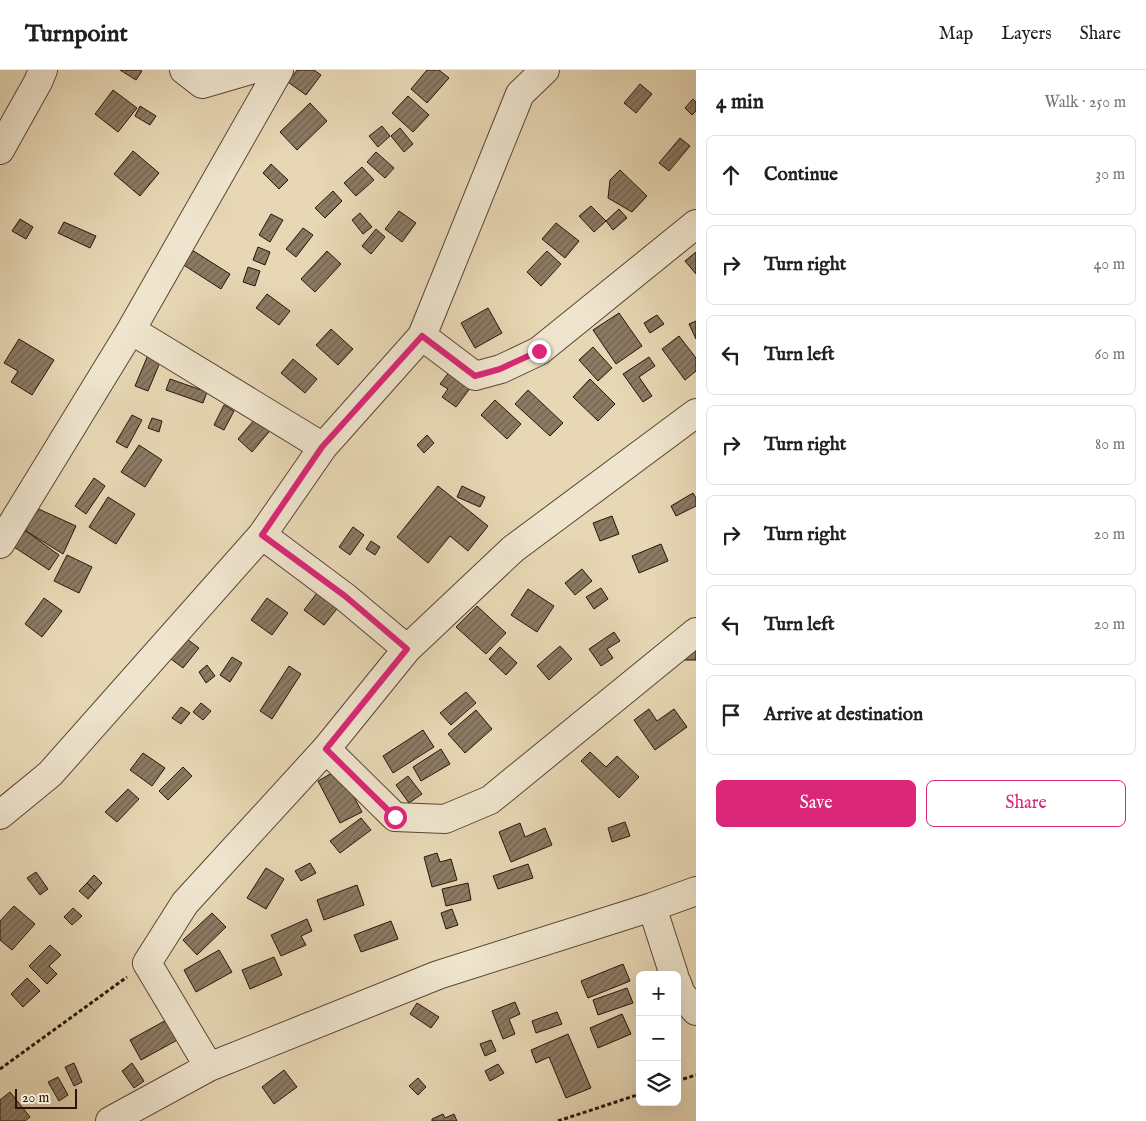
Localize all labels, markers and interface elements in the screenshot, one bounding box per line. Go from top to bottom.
text: Turnpoint [25,19,128,50]
text: Map [939,23,973,46]
text: Layers [1001,23,1052,46]
text: Share [1080,23,1121,46]
text: 4 min [716,89,764,116]
text: Walk · 250 m [1044,93,1126,113]
icon: ahead [717,161,745,189]
text: Continue [764,163,838,187]
text: 30 m [1095,165,1125,185]
icon: right [717,251,745,279]
text: Turn right [764,253,846,277]
text: 40 m [1093,255,1125,275]
route end [528,340,551,363]
icon: left [717,341,745,369]
text: Turn left [764,343,835,367]
text: 60 m [1095,345,1125,365]
icon: right [717,431,745,459]
text: Turn right [764,433,846,457]
text: 80 m [1095,435,1125,455]
icon: right [717,521,745,549]
text: Turn right [764,523,846,547]
text: 20 m [1094,525,1125,545]
icon: left [717,611,745,639]
text: Turn left [764,613,835,637]
text: 20 m [1094,615,1125,635]
icon: arrive [717,701,745,729]
text: Arrive at destination [764,703,923,727]
button: Save [716,780,916,827]
button: Share [926,780,1126,827]
route start [384,806,407,829]
map controls [636,971,681,1106]
button: + [636,971,681,1016]
button: − [636,1016,681,1061]
button: layers [636,1061,681,1106]
scale bar [15,1086,78,1109]
text: 20 m [22,1089,49,1107]

